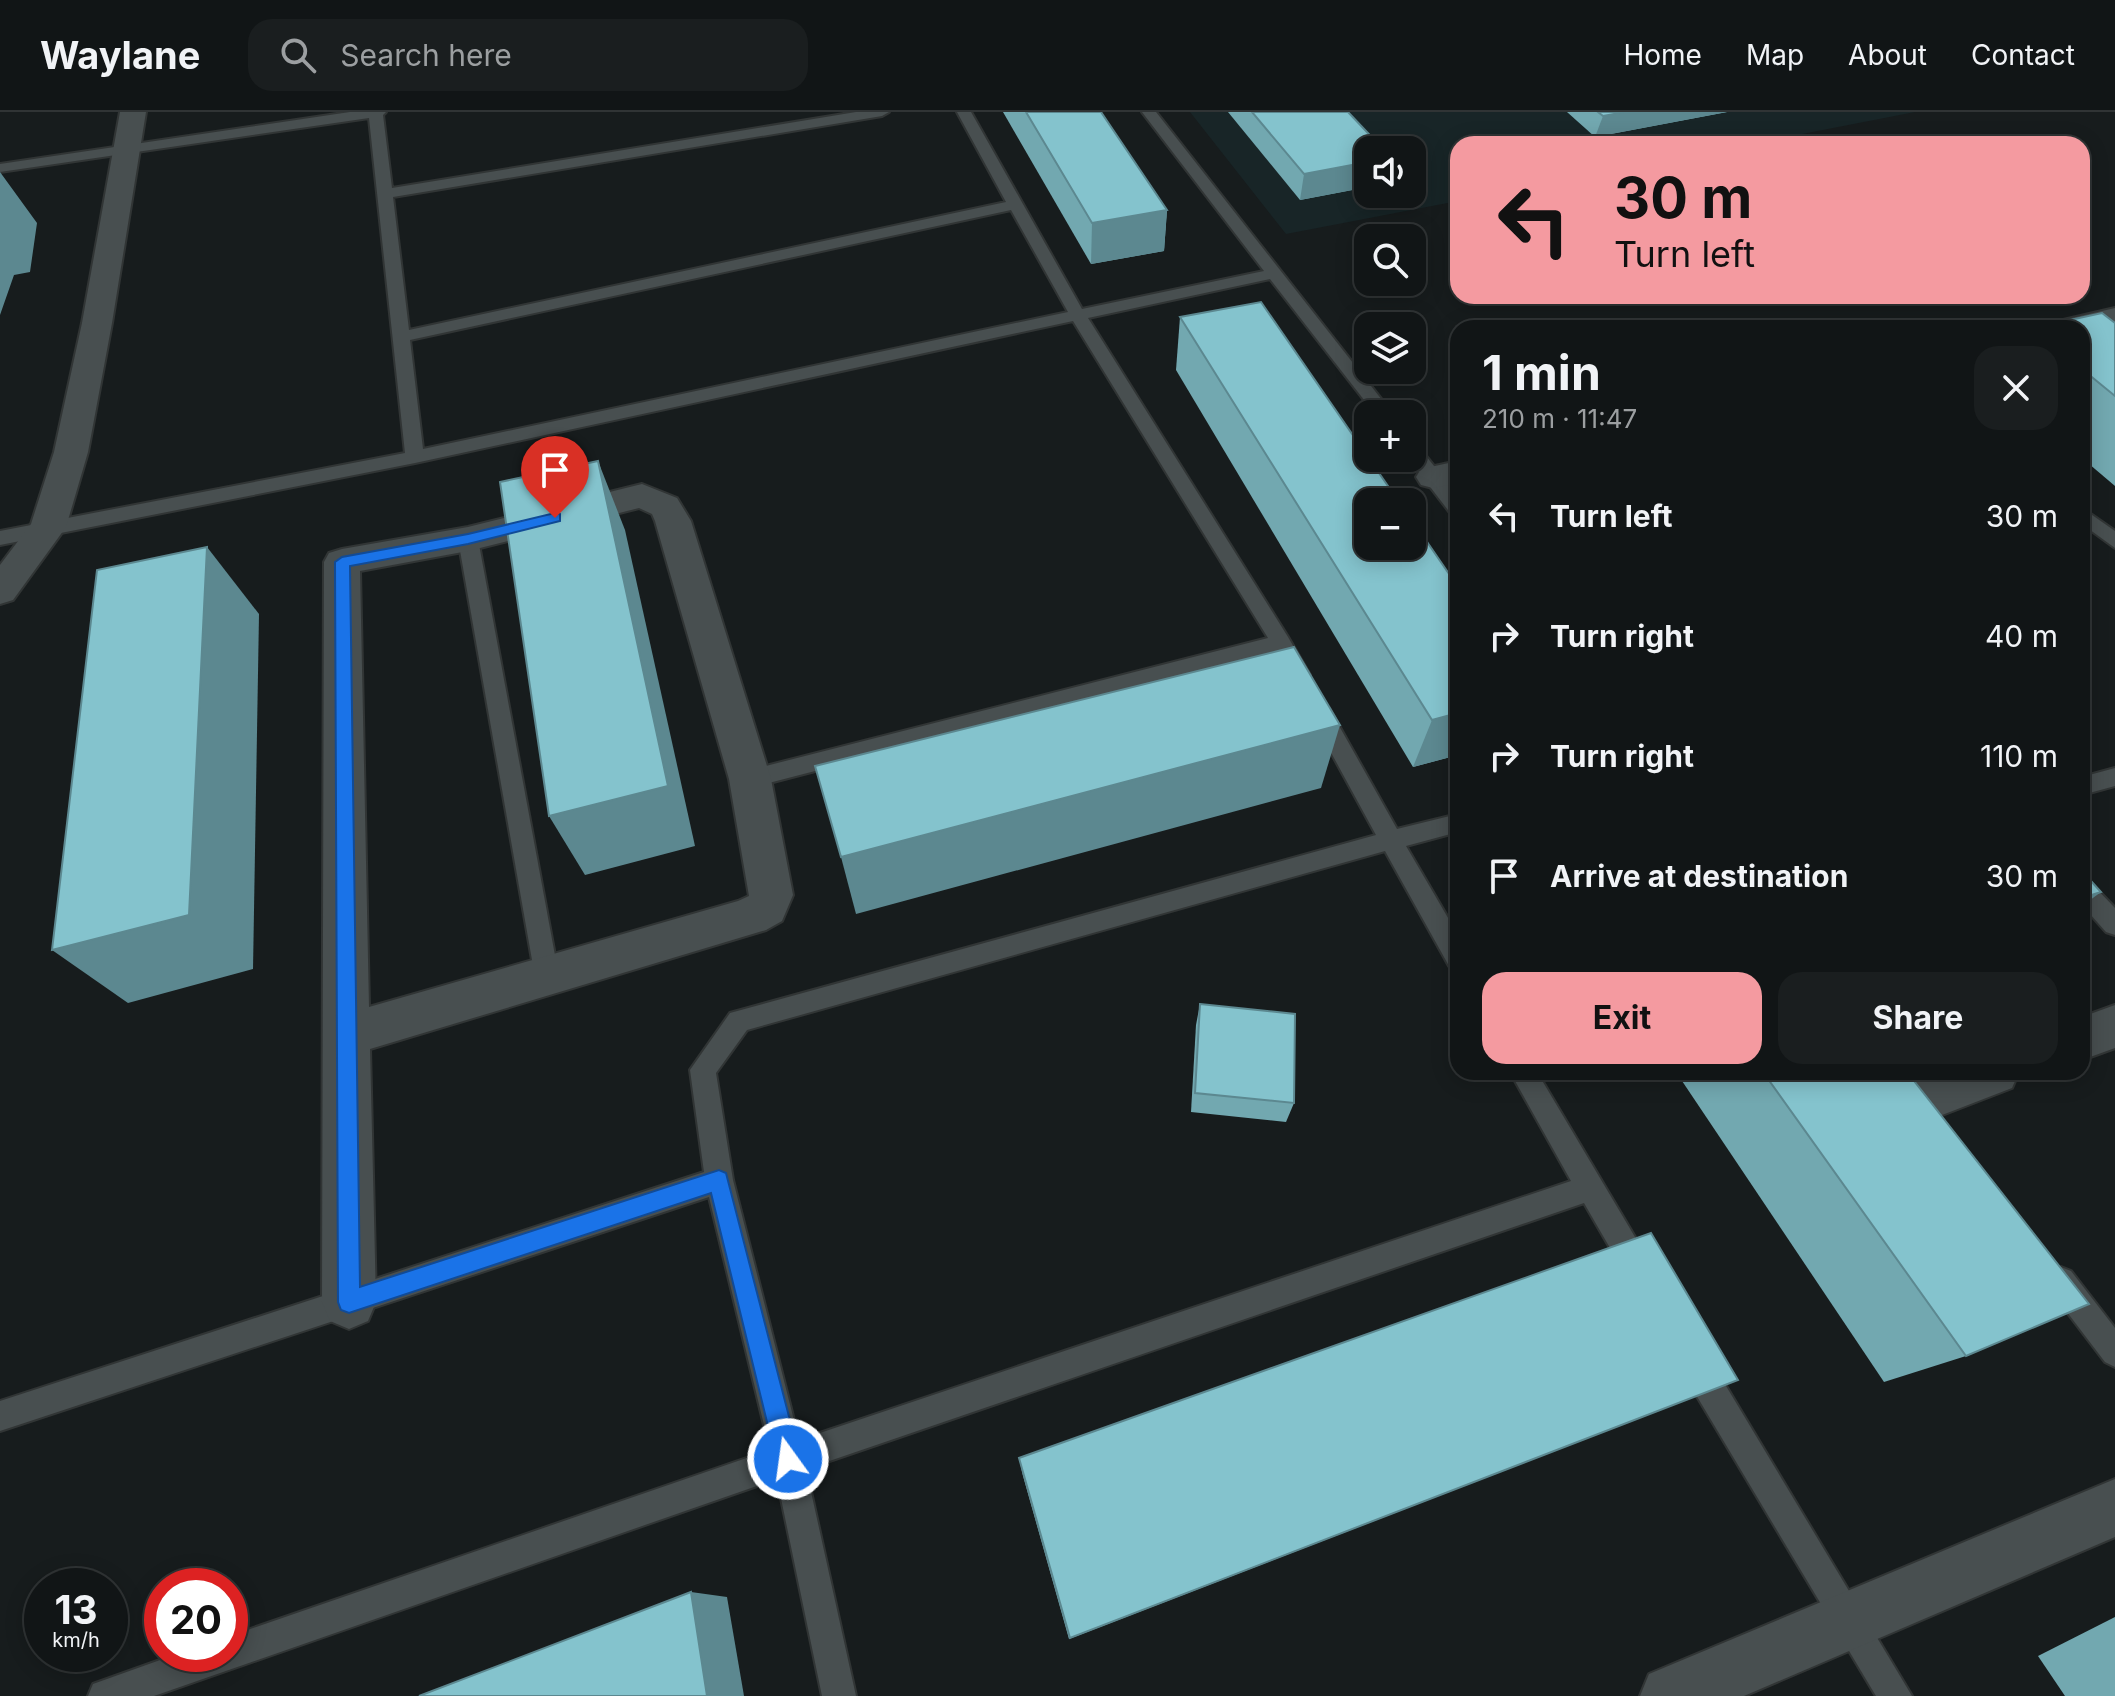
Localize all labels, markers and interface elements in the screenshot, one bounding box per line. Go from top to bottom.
search box [248,19,808,91]
text: Waylane [40,32,200,78]
icon: search [276,33,320,77]
text: Search here [340,37,512,73]
text: Home [1623,38,1702,72]
text: Map [1746,38,1804,72]
text: About [1848,38,1927,72]
text: Contact [1971,38,2075,72]
map controls [1354,136,1426,560]
button: sound [1354,136,1426,208]
text: 30 m [1614,164,1752,232]
icon: left [1482,168,1586,272]
button: search [1354,224,1426,296]
text: Turn left [1614,232,1755,276]
button: layers [1354,312,1426,384]
text: 1 min [1482,343,1601,402]
button: close [1974,346,2058,430]
button: + [1354,400,1426,472]
text: 210 m · 11:47 [1482,403,1637,434]
pin [521,436,589,518]
icon: arrive [533,448,577,492]
button: − [1354,488,1426,560]
icon: left [1482,494,1526,538]
text: Turn left [1550,498,1672,534]
text: 30 m [1986,498,2058,534]
icon: right [1482,614,1526,658]
text: Turn right [1550,618,1694,654]
text: 40 m [1985,618,2058,654]
icon: right [1482,734,1526,778]
text: Turn right [1550,738,1694,774]
text: 110 m [1980,738,2058,774]
icon: arrive [1482,854,1526,898]
text: Arrive at destination [1550,858,1848,894]
text: 30 m [1986,858,2058,894]
button: Exit [1482,972,1762,1064]
button: Share [1778,972,2058,1064]
position arrow [746,1417,830,1501]
speed limit sign: 20 [144,1568,248,1672]
text: 13 [54,1585,98,1634]
text: km/h [52,1628,100,1652]

